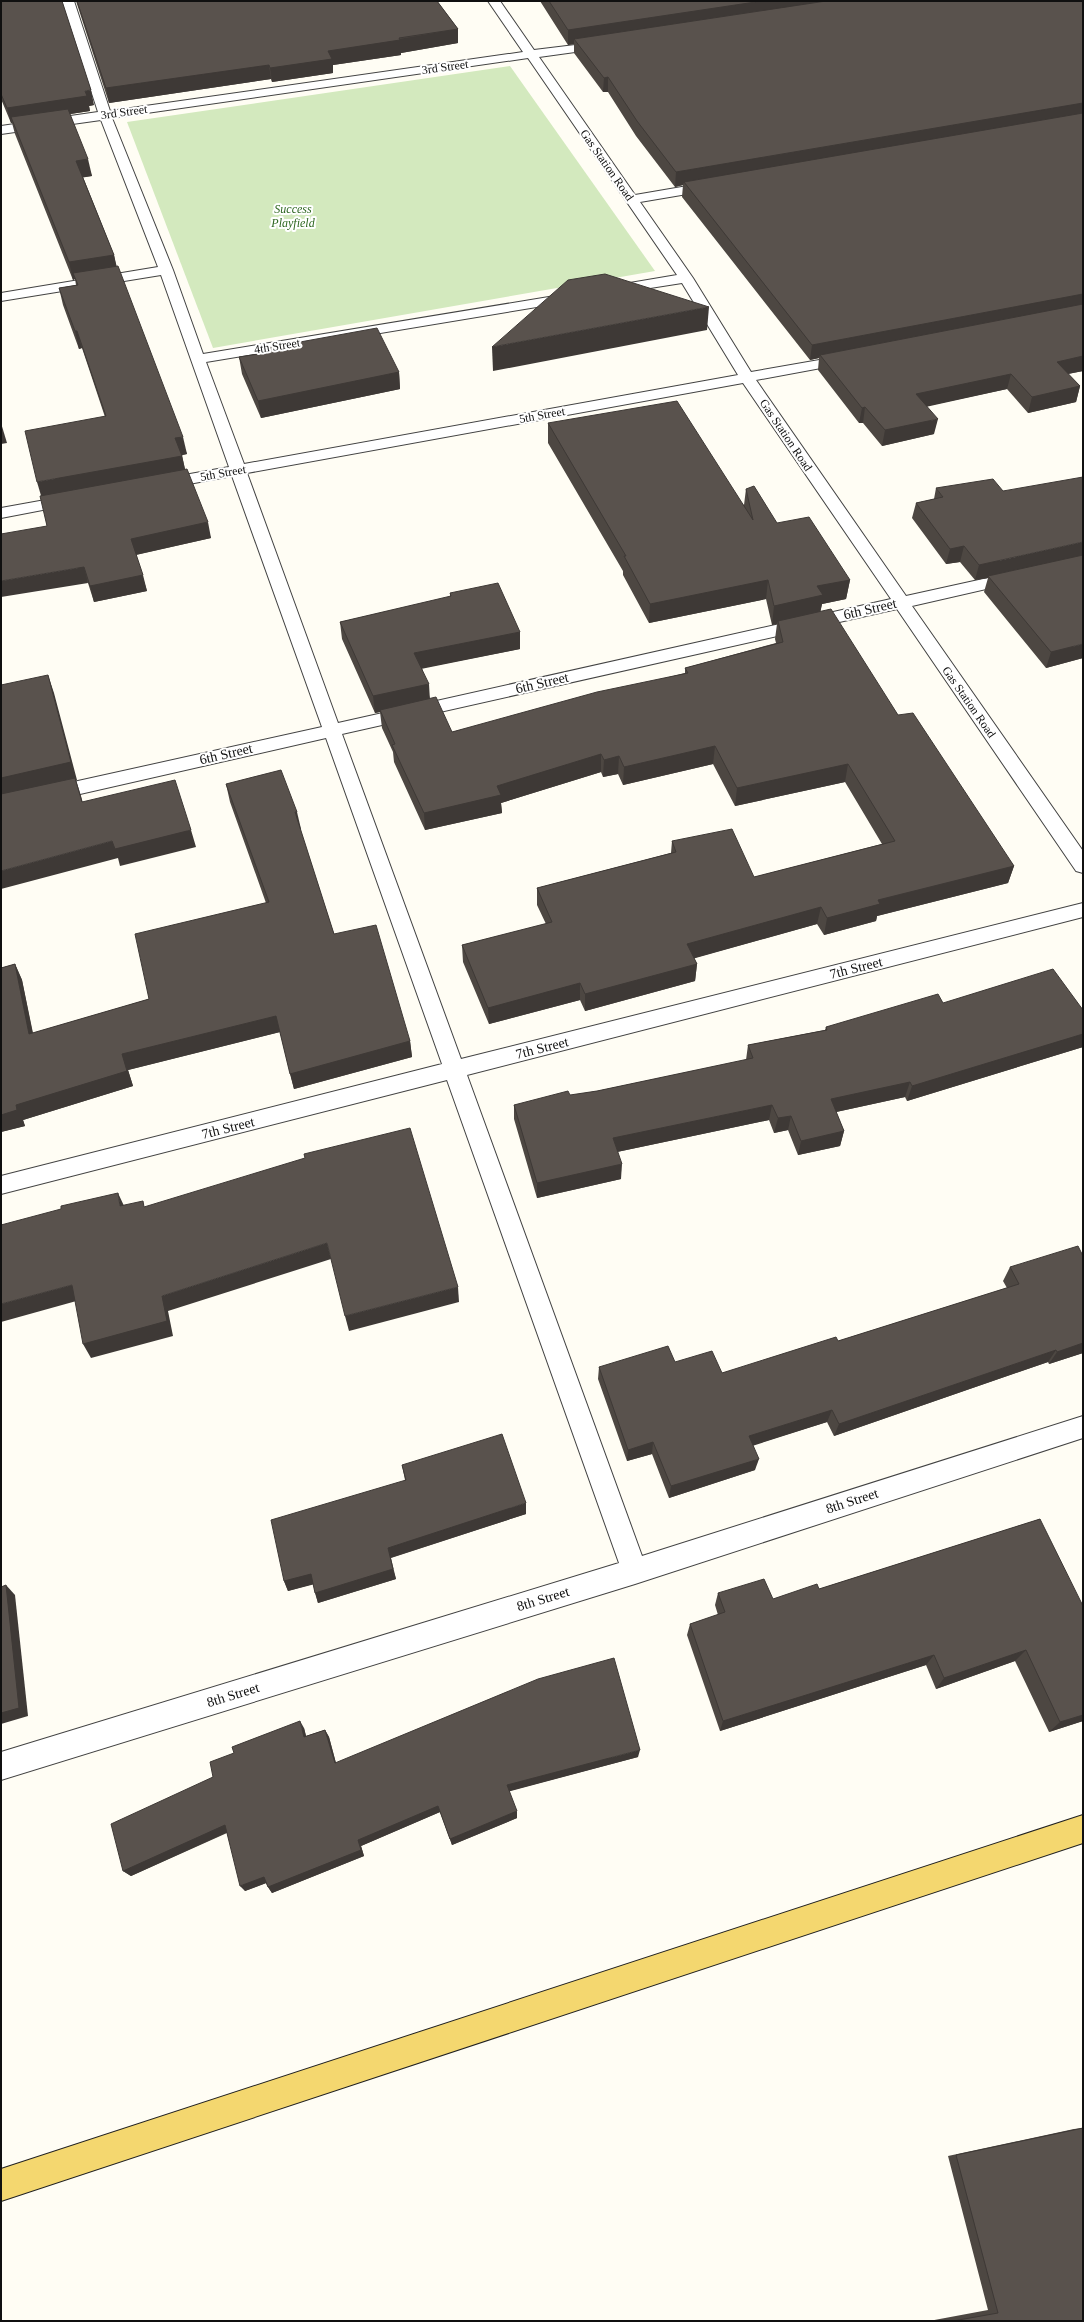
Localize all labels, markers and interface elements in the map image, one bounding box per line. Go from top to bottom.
street label: 3rd Street [421,57,470,77]
street label: 3rd Street [100,102,149,122]
street label: Gas Station Road [577,127,637,203]
park label: Success Playfield [270,202,316,230]
street label: 4th Street [253,335,302,357]
street label: Gas Station Road [757,396,815,474]
street label: 5th Street [518,404,567,426]
street label: 5th Street [199,462,248,484]
street label: 6th Street [842,596,898,622]
street label: Gas Station Road [939,664,999,740]
street label: 6th Street [514,670,570,696]
street label: 6th Street [198,741,254,767]
street label: 7th Street [828,954,884,982]
street label: 7th Street [514,1034,570,1062]
street label: 7th Street [200,1114,256,1142]
street label: 8th Street [824,1485,880,1516]
street label: 8th Street [515,1584,571,1614]
street label: 8th Street [205,1680,261,1710]

